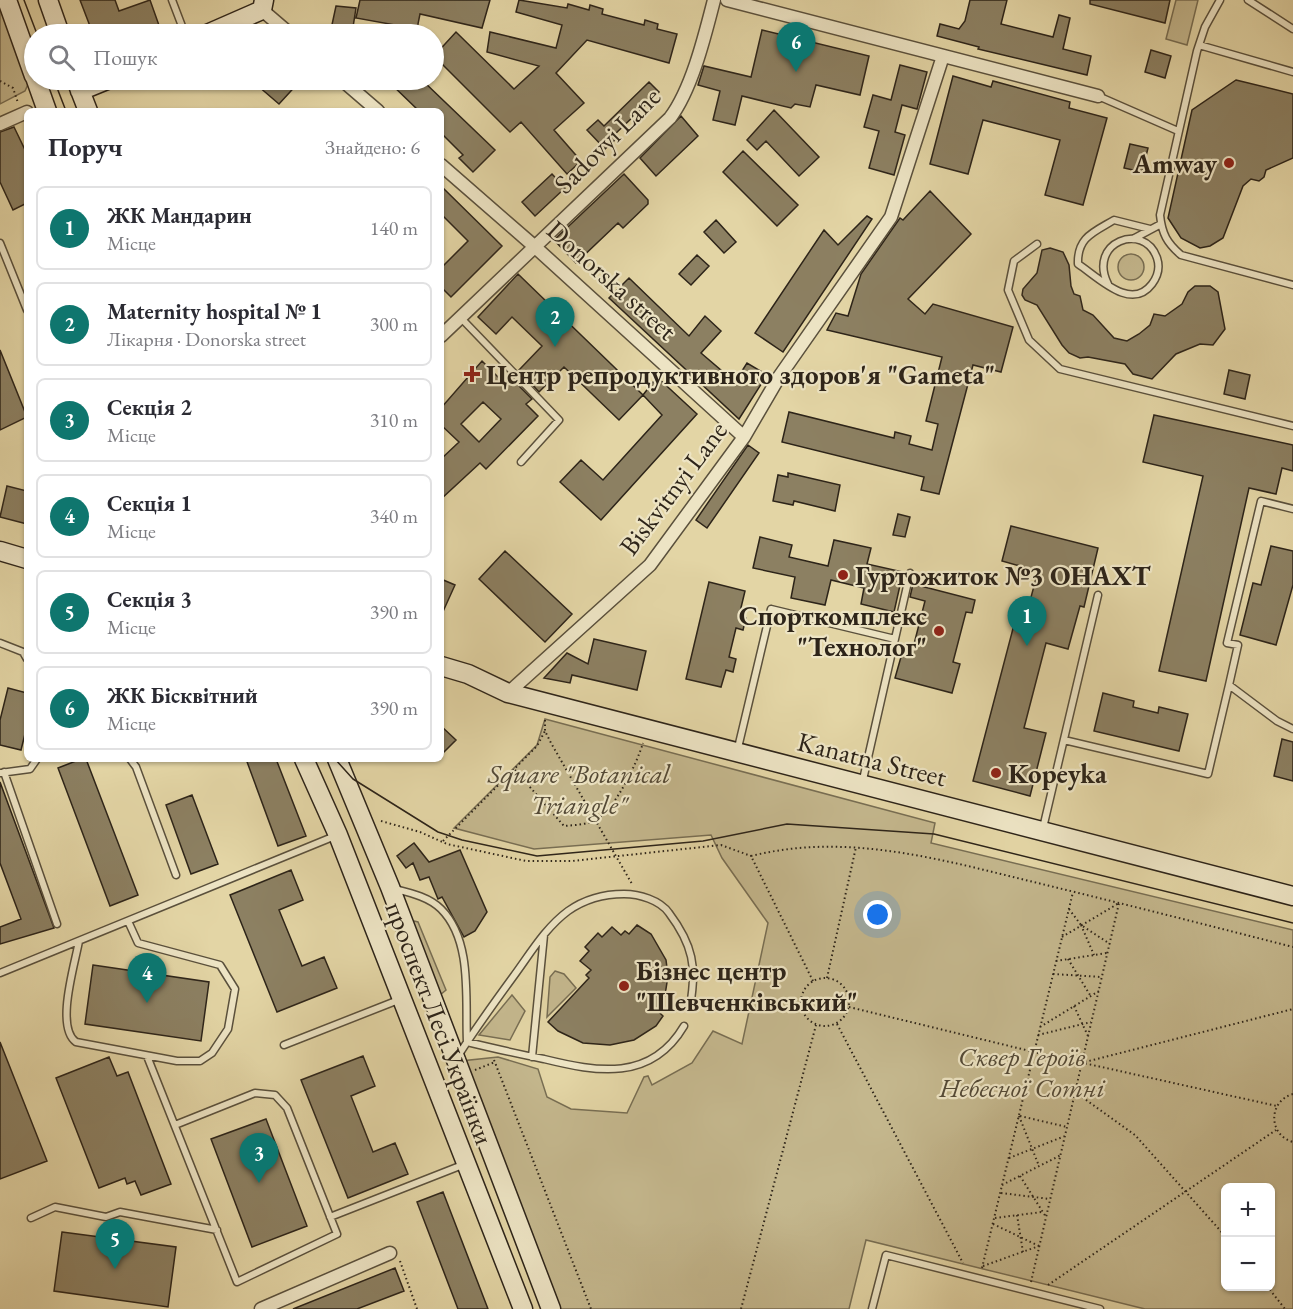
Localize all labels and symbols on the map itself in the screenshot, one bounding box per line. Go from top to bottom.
pin: 6 [776,22,816,72]
street label: Sadovyi Lane [546,79,668,201]
place label: Amway [1132,146,1218,181]
marker: Amway [1222,156,1236,170]
street label: Donorska street [540,212,685,348]
pin: 2 [536,298,574,347]
place label: Центр репродуктивного здоров'я "Gameta" [486,357,995,392]
marker: Центр репродуктивного здоров'я "Gameta" [463,365,481,383]
street label: Biskvitnyi Lane [611,414,735,562]
place label: Гуртожиток №3 ОНАХТ [855,558,1151,593]
marker: Гуртожиток №3 ОНАХТ [836,568,850,582]
pin: 1 [1008,596,1046,646]
place label: Спорткомплекс "Технолог" [739,598,927,664]
marker: Спорткомплекс "Технолог" [932,624,946,638]
street label: Kanatna Street [794,724,951,795]
park label: Square "Botanical Triangle" [487,756,671,822]
place label: Kopeyka [1008,756,1107,791]
marker: Kopeyka [989,766,1003,780]
street label: проспект Лесі Українки [378,897,502,1149]
your location [863,900,892,929]
place label: Бізнес центр "Шевченківський" [636,953,858,1019]
pin: 4 [128,954,166,1003]
marker: Бізнес центр "Шевченківський" [617,979,631,993]
park label: Сквер Героїв Небесної Сотні [938,1039,1106,1105]
pin: 3 [240,1134,278,1183]
pin: 5 [96,1220,134,1269]

